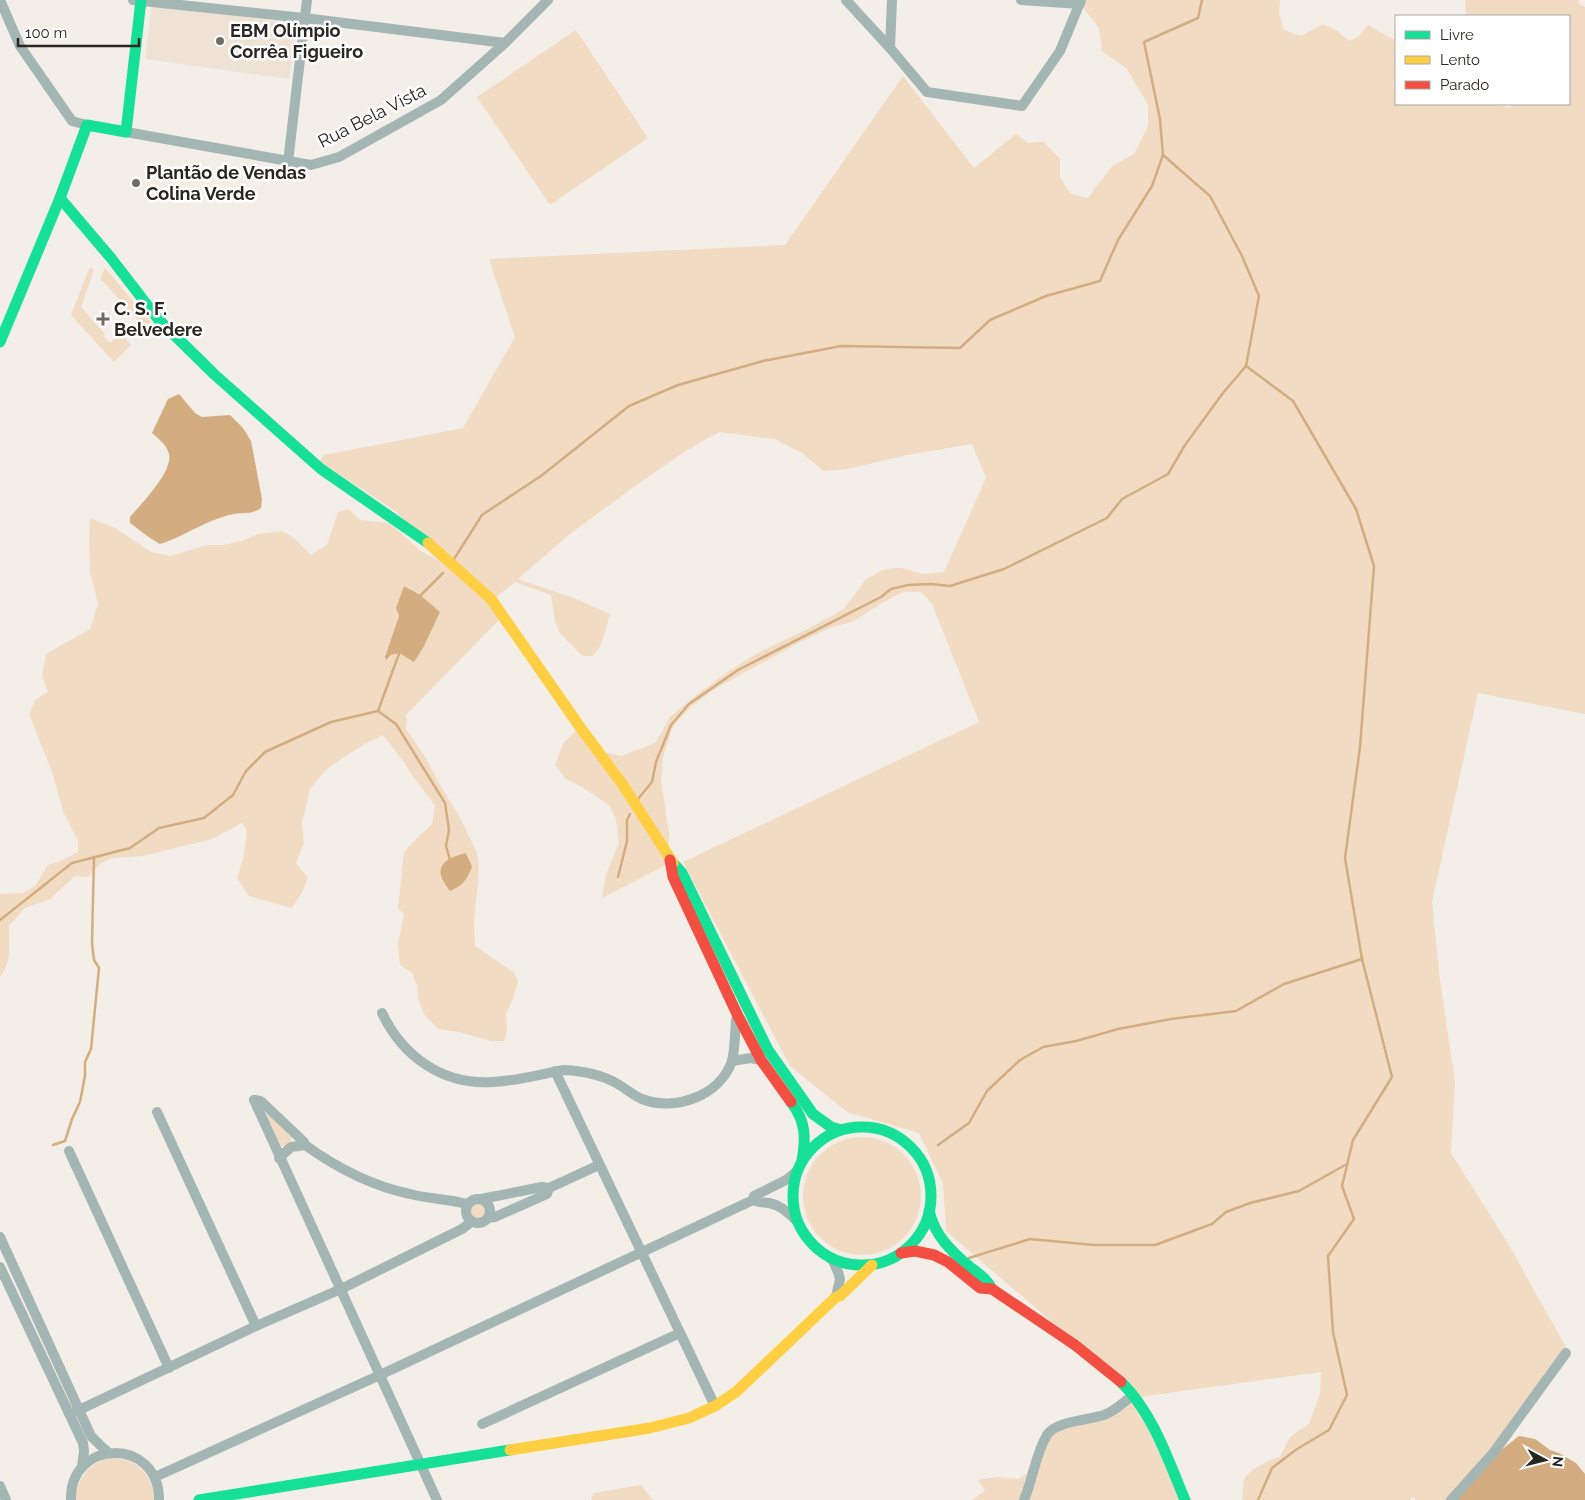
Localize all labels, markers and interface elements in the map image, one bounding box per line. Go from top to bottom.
scale bar [18,15,139,47]
legend [1395,15,1570,105]
place label: EBM Olímpio Corrêa Figueiro [230,20,363,62]
text: 100 m [25,24,67,42]
text: Livre [1440,26,1474,44]
marker: EBM Olímpio Corrêa Figueiro [214,35,226,47]
text: Lento [1440,51,1480,69]
text: Parado [1440,76,1489,94]
street label: Rua Bela Vista [314,79,429,152]
place label: Plantão de Vendas Colina Verde [146,162,306,204]
marker: Plantão de Vendas Colina Verde [130,177,142,189]
place label: C. S. F. Belvedere [114,298,203,340]
marker: C. S. F. Belvedere [96,312,110,326]
north arrow [1520,1435,1570,1485]
text: N [1549,1455,1566,1468]

